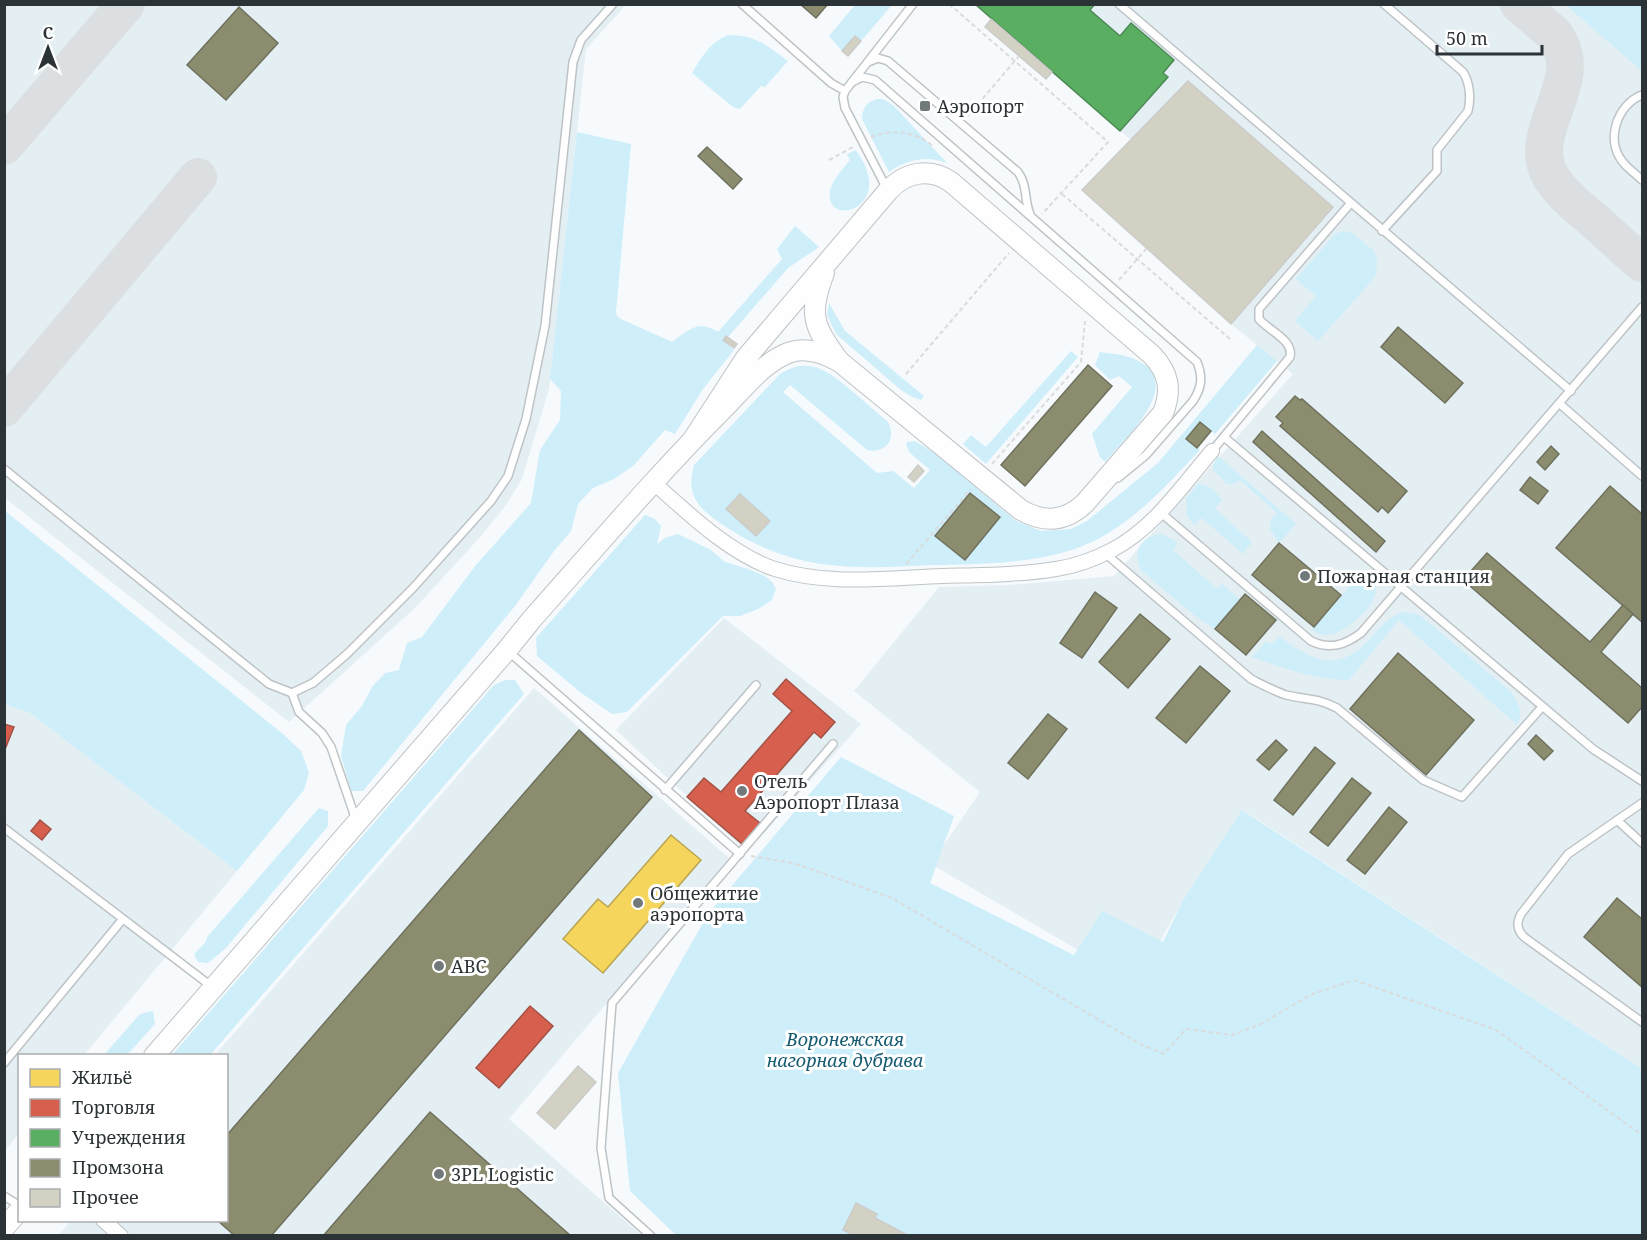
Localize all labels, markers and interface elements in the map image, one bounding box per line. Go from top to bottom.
north arrow [18,18,78,78]
scale bar [1437,18,1542,56]
text: С [43,22,53,44]
text: 50 m [1446,26,1488,50]
place label: Аэропорт [937,94,1024,118]
marker: Аэропорт [918,99,932,113]
place label: Пожарная станция [1317,564,1490,588]
marker: Пожарная станция [1298,569,1312,583]
place label: Отель Аэропорт Плаза [754,769,900,814]
marker: Отель Аэропорт Плаза [735,784,749,798]
place label: Общежитие аэропорта [650,881,758,926]
marker: Общежитие аэропорта [631,896,645,910]
place label: ABC [451,954,487,978]
marker: ABC [432,959,446,973]
park label: Воронежская нагорная дубрава [767,1027,923,1072]
legend [18,1054,228,1222]
text: Жильё [71,1065,132,1089]
text: Торговля [72,1095,155,1119]
text: Учреждения [72,1125,186,1149]
text: Промзона [72,1155,164,1179]
place label: 3PL Logistic [451,1162,554,1186]
marker: 3PL Logistic [432,1167,446,1181]
text: Прочее [72,1185,139,1209]

